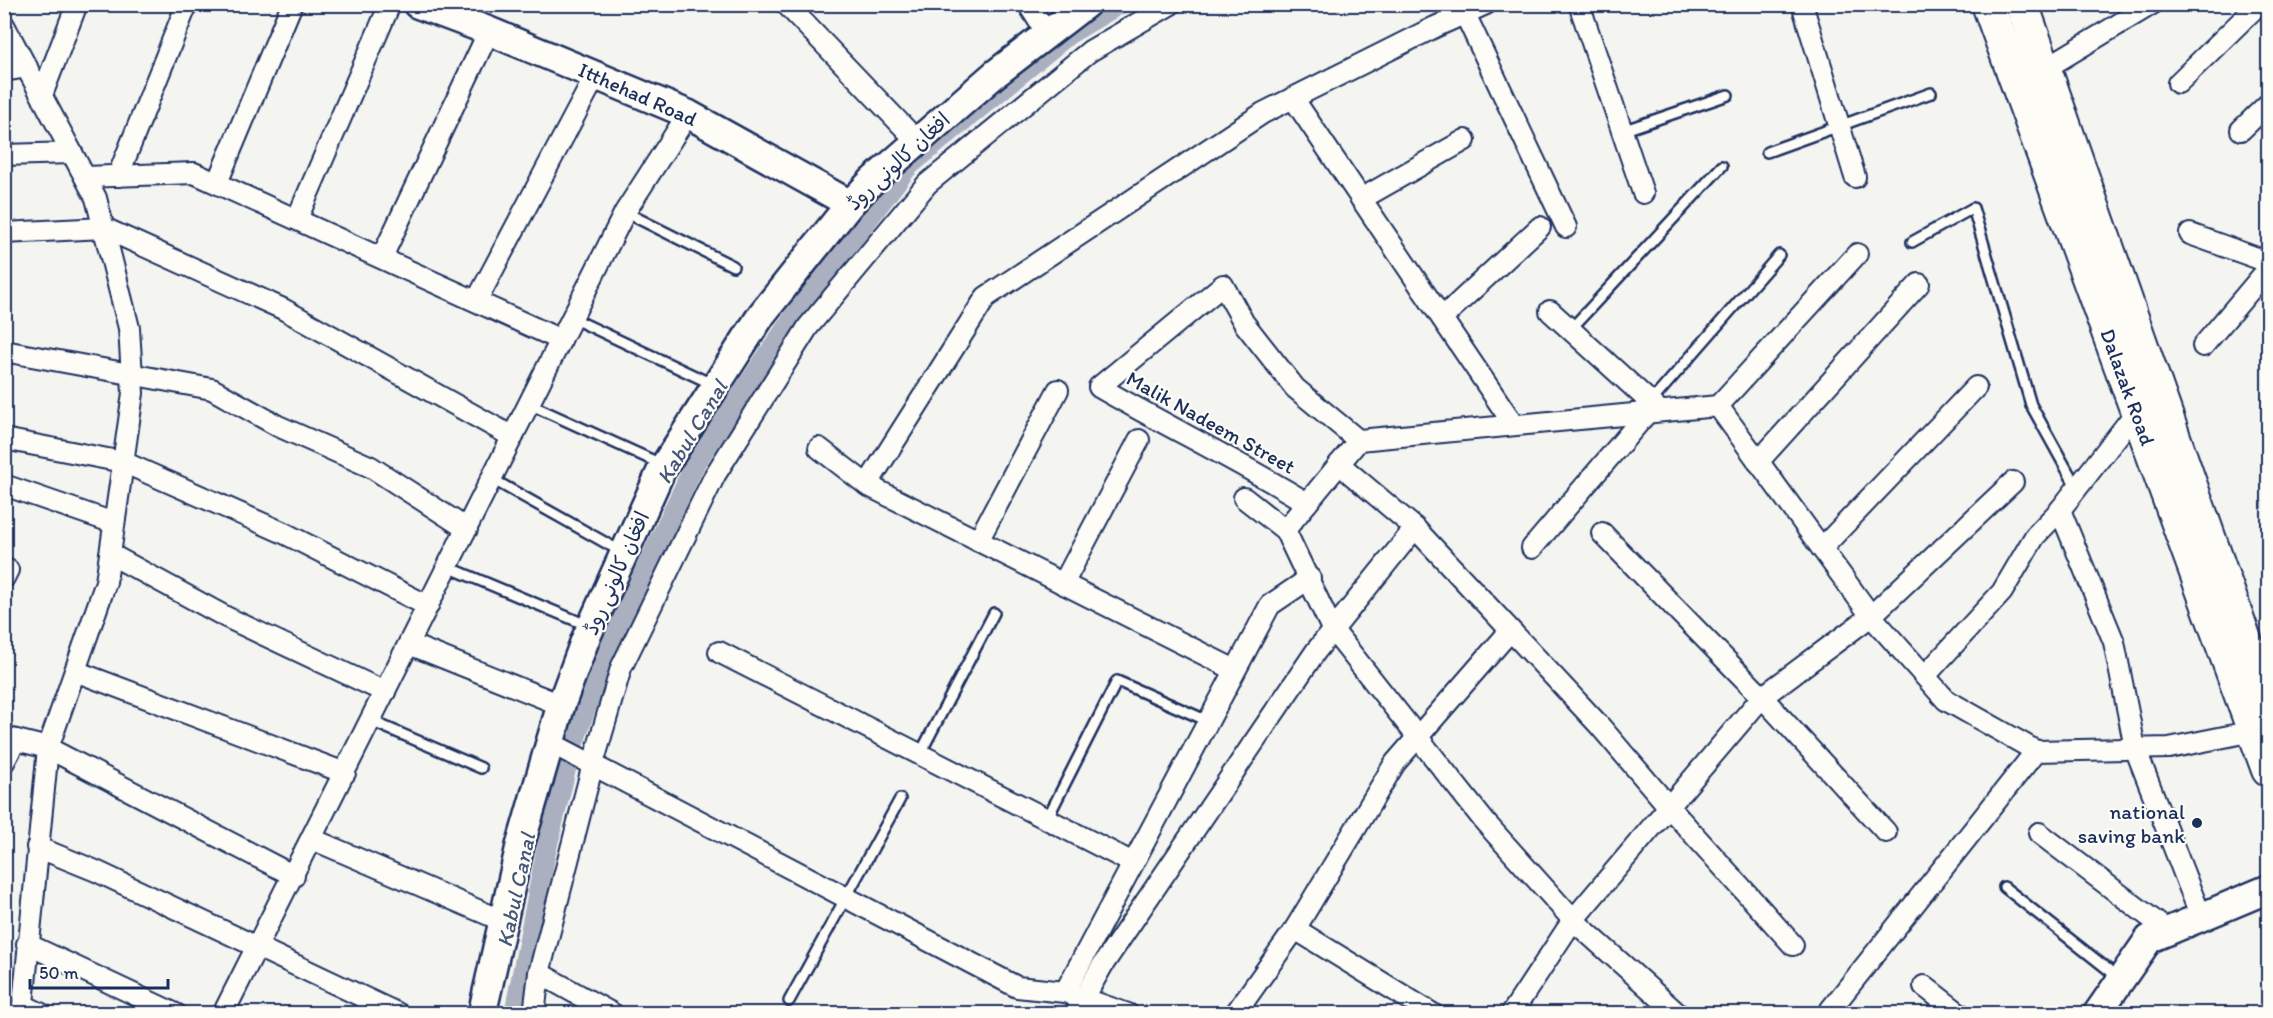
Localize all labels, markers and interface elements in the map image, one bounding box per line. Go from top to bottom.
street label: Itthehad Road [575,57,702,131]
street label: افغان کالونی روڈ [841,107,956,217]
street label: Dalazak Road [2095,325,2161,449]
street label: Malik Nadeem Street [1122,365,1300,479]
water label: Kabul Canal [651,374,734,489]
street label: افغان کالونی روڈ [578,508,656,639]
place label: national saving bank [2078,799,2185,848]
marker: national saving bank [2190,816,2204,830]
water label: Kabul Canal [491,829,542,949]
scale bar [30,952,168,990]
text: 50 m [39,962,79,984]

